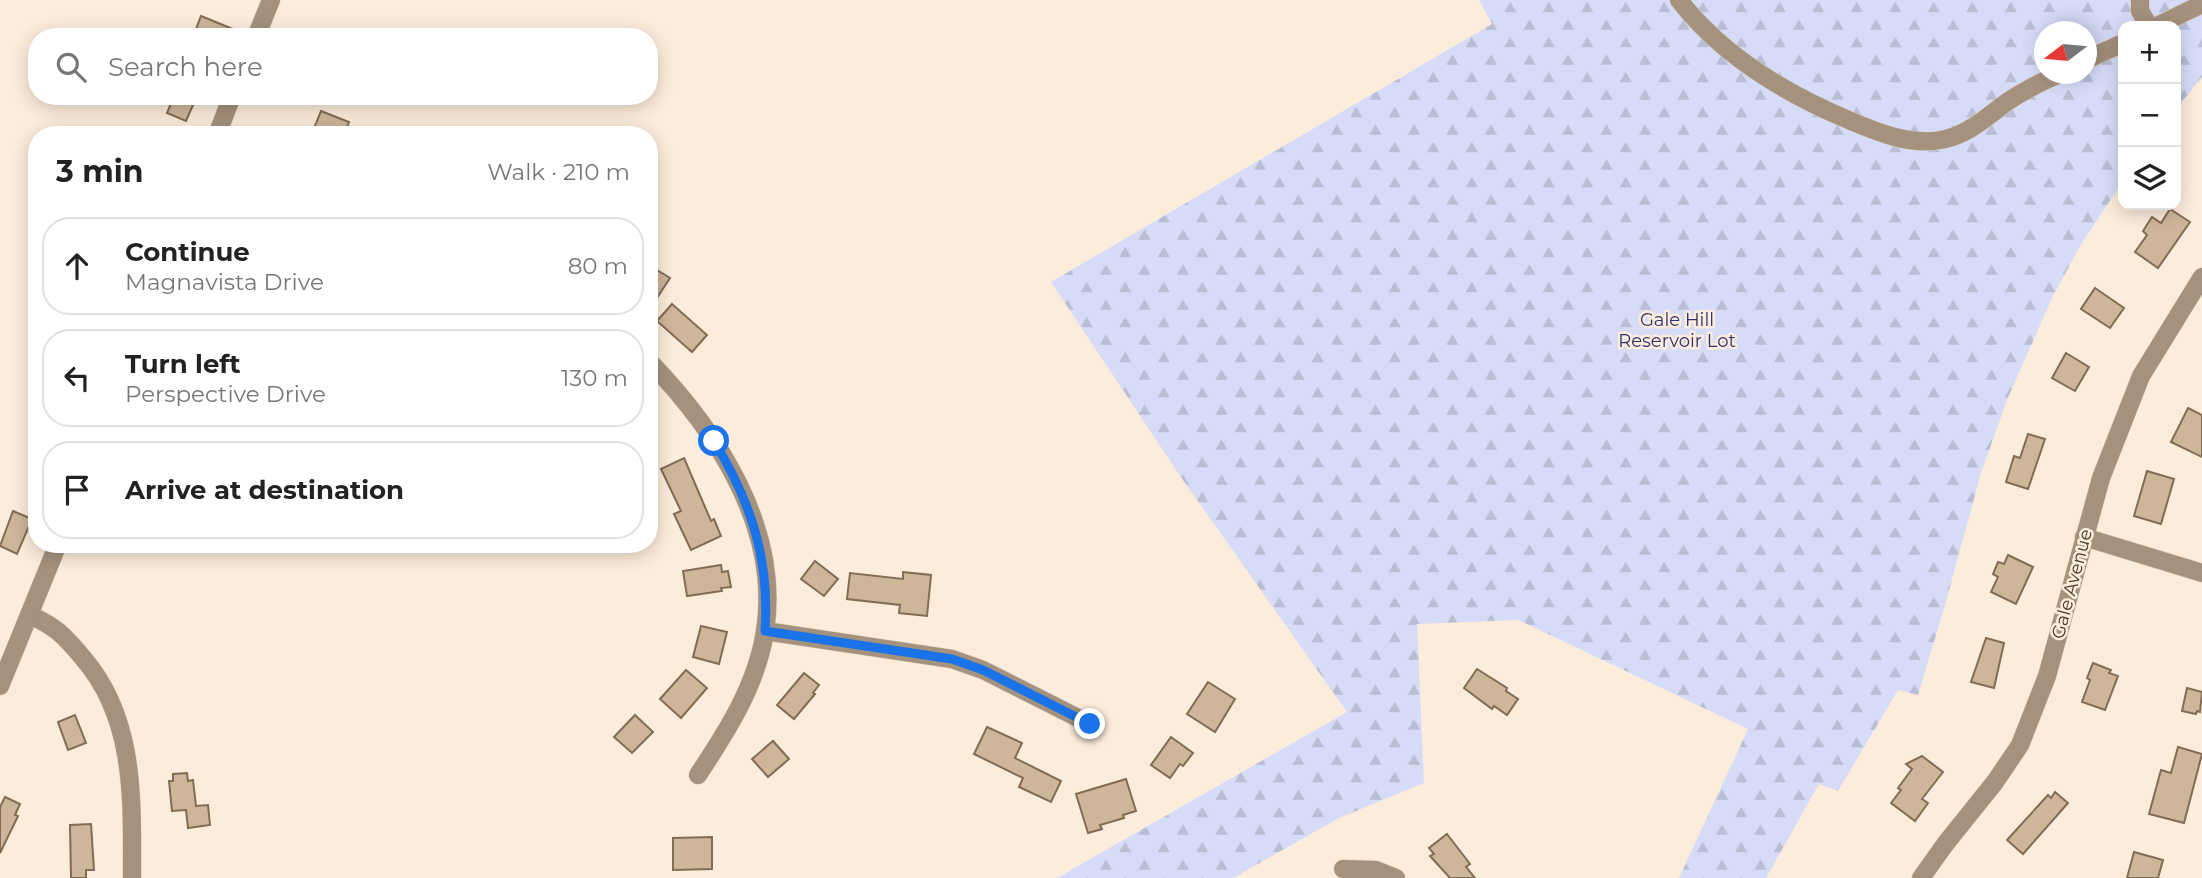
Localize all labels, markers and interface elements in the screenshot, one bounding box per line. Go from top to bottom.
north arrow [2034,21,2097,84]
map controls [2118,21,2181,210]
button: + [2118,21,2181,84]
search box [28,28,658,105]
icon: search [52,48,90,86]
text: Search here [108,51,263,83]
button: − [2118,84,2181,147]
button: layers [2118,147,2181,210]
text: 3 min [56,153,143,190]
text: Walk · 210 m [487,158,630,186]
text: Continue [125,236,250,268]
icon: ahead [58,247,96,285]
text: 80 m [568,252,628,280]
text: Magnavista Drive [125,268,324,296]
park label: Gale Hill Reservoir Lot [1618,309,1736,352]
text: Turn left [125,348,241,380]
icon: left [58,359,96,397]
text: 130 m [561,364,628,392]
text: Perspective Drive [125,380,326,408]
route start [698,425,729,456]
icon: arrive [58,471,96,509]
text: Arrive at destination [125,474,404,506]
street label: Gale Avenue [2047,527,2097,641]
route end [1074,708,1105,739]

